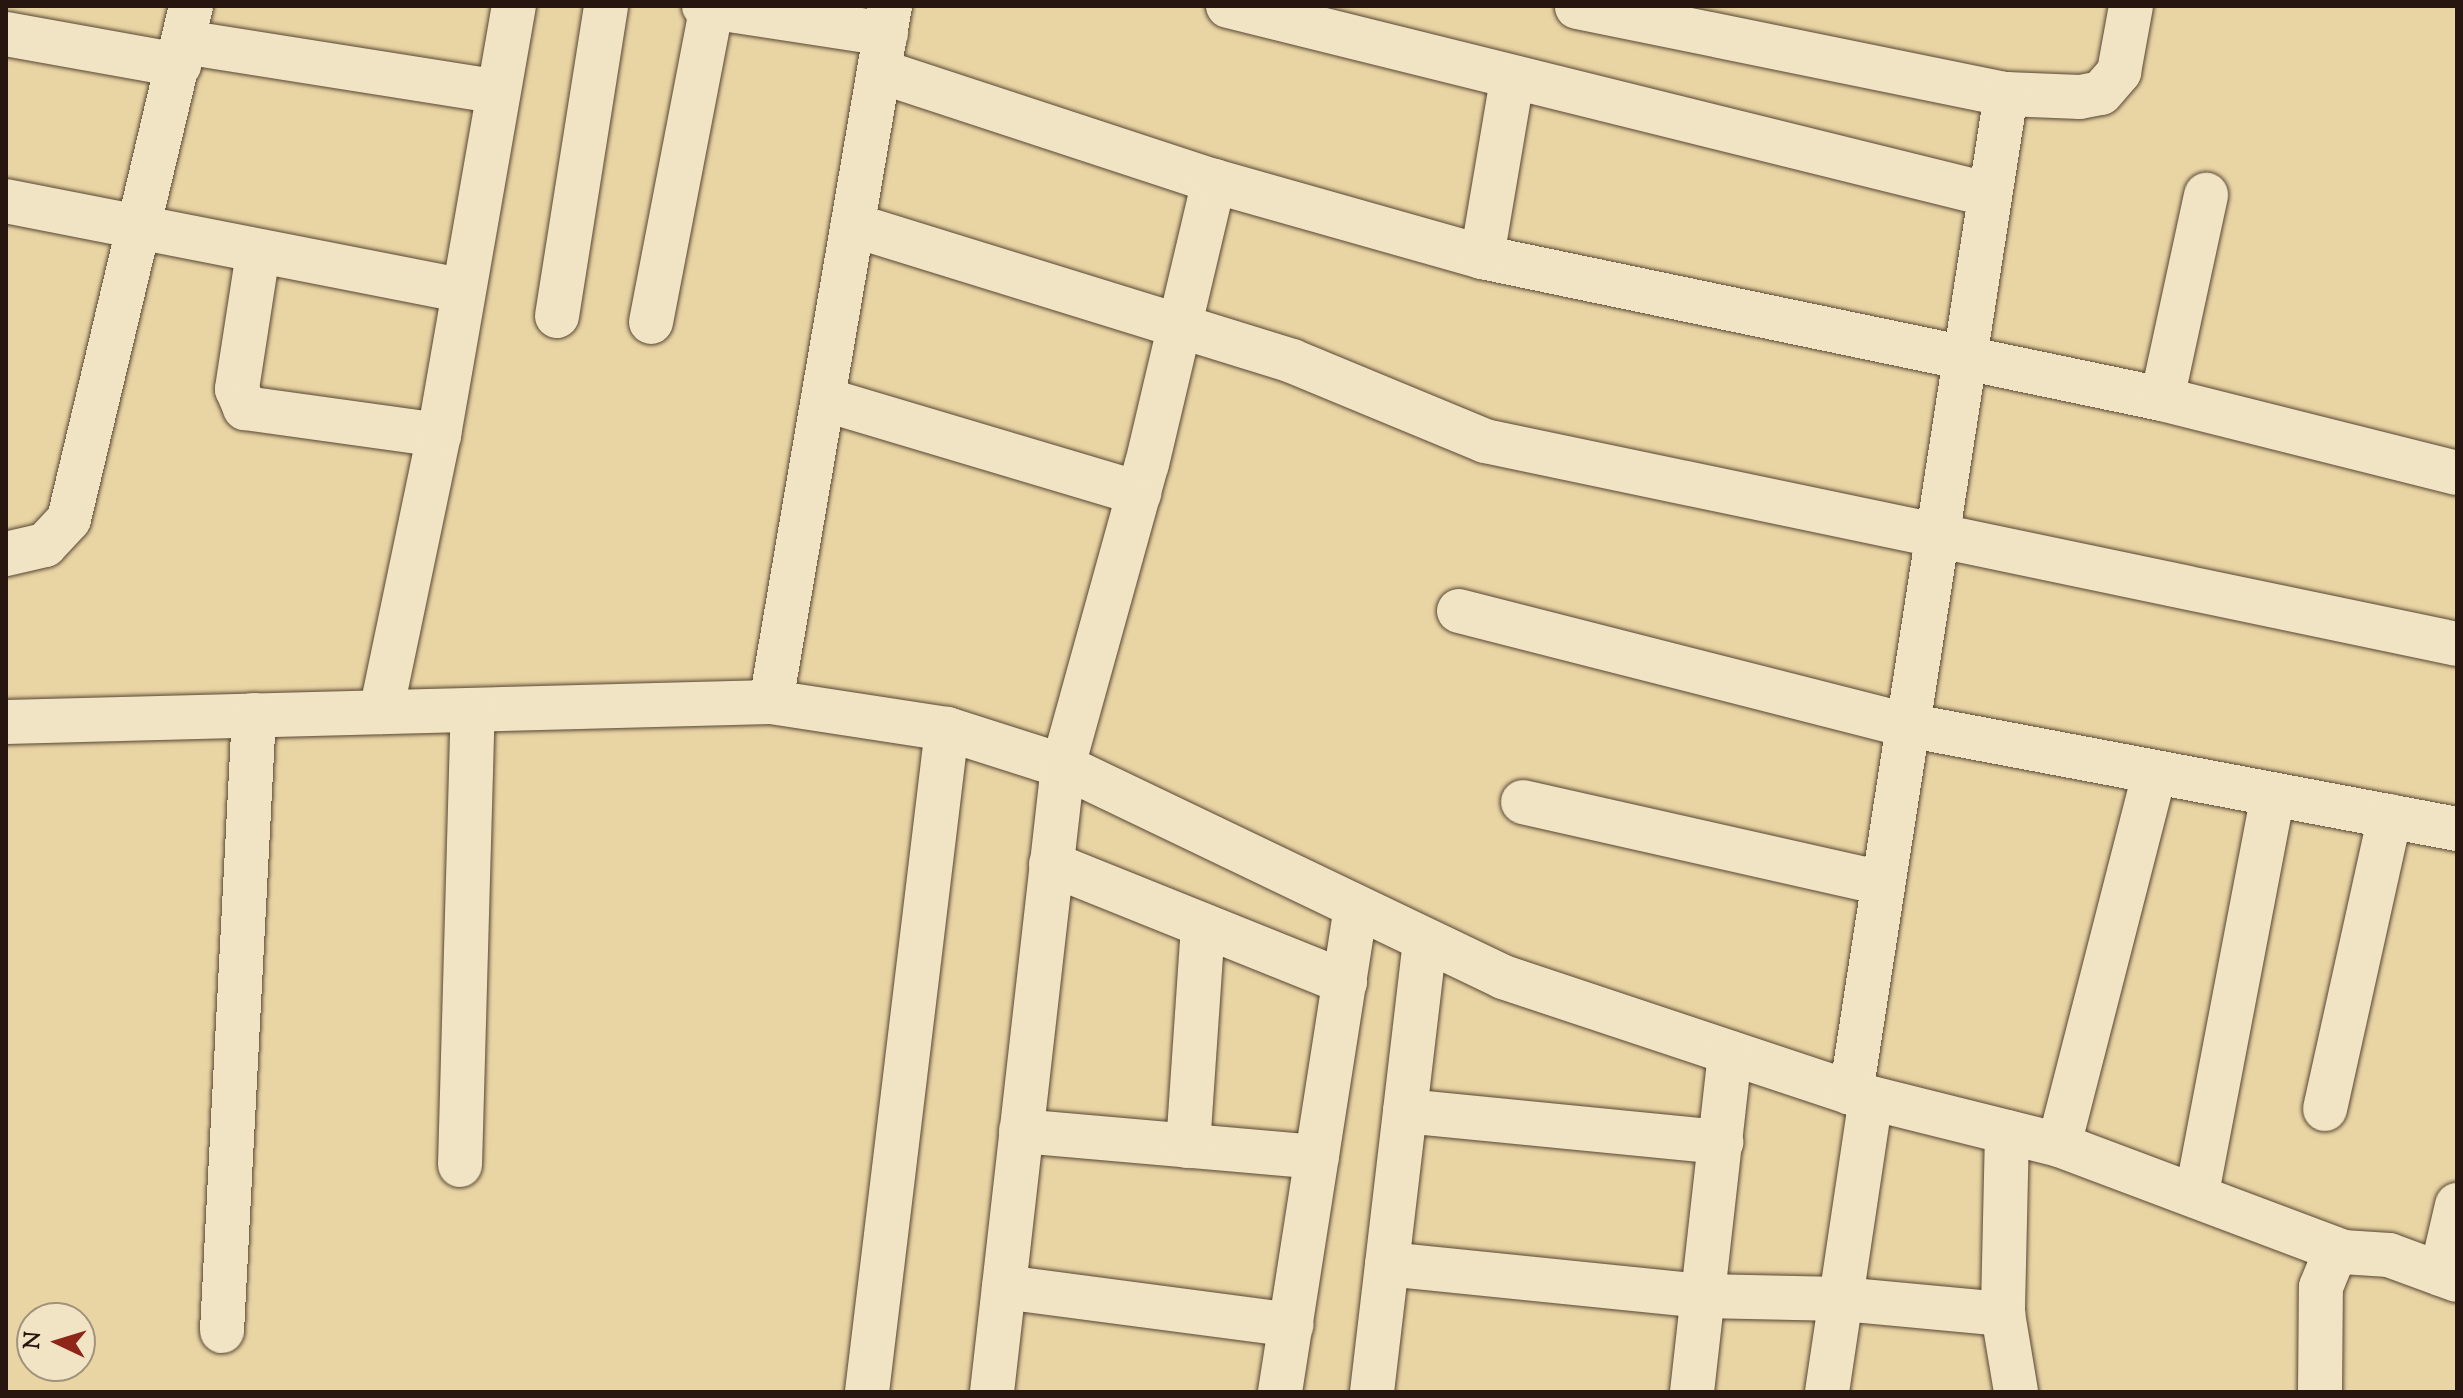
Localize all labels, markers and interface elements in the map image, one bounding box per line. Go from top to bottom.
north arrow [16,1302,96,1382]
text: N [17,1331,51,1350]

